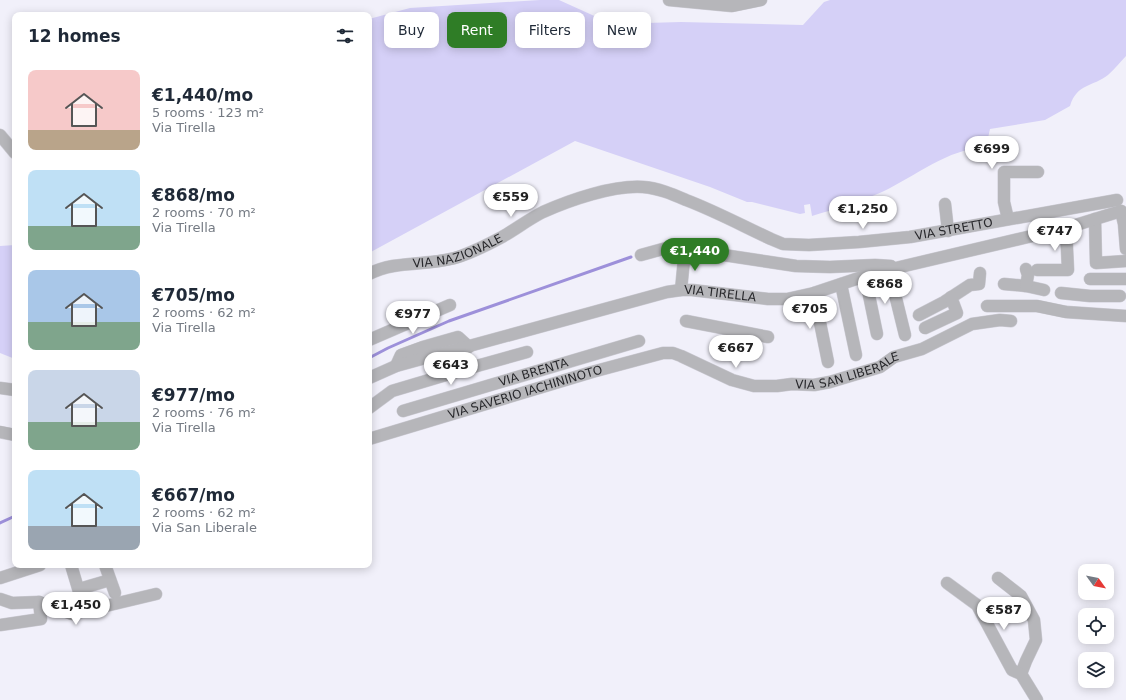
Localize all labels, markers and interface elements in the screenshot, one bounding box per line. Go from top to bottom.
chip: Buy [384,12,439,48]
chip: Rent [447,12,507,48]
chip: Filters [515,12,585,48]
chip: New [593,12,651,48]
icon: filters [334,25,356,47]
text: 12 homes [28,26,121,46]
text: €1,440/mo [152,85,253,105]
icon: home [60,86,108,134]
text: 5 rooms · 123 m² [152,105,264,120]
text: Via Tirella [152,120,216,135]
pin: €699 [968,136,1016,170]
text: €699 [974,141,1010,156]
pin: €559 [487,184,535,218]
text: €868/mo [152,185,235,205]
icon: home [60,186,108,234]
text: €559 [493,189,529,204]
pin: €1,250 [830,196,896,230]
text: €1,250 [838,201,888,216]
text: 2 rooms · 70 m² [152,205,256,220]
street label: VIA STRETTO [914,215,994,243]
pin: €747 [1031,218,1079,252]
text: Via Tirella [152,220,216,235]
text: €747 [1037,223,1073,238]
street label: VIA NAZIONALE [412,231,505,271]
pin: €1,440 [662,238,728,272]
text: €1,440 [670,243,720,258]
pin: €868 [861,271,909,305]
text: €868 [867,276,903,291]
street label: VIA TIRELLA [684,283,758,305]
text: €705/mo [152,285,235,305]
icon: home [60,286,108,334]
pin: €705 [786,296,834,330]
pin: €977 [389,301,437,335]
text: €705 [792,301,828,316]
text: 2 rooms · 62 m² [152,305,256,320]
text: €977 [395,306,431,321]
text: Via Tirella [152,320,216,335]
pin: €667 [712,335,760,369]
text: €667 [718,340,754,355]
street label: VIA SAN LIBERALE [795,349,900,392]
pin: €643 [427,352,475,386]
street label: VIA BRENTA [497,355,570,389]
text: €643 [433,357,469,372]
street label: VIA SAVERIO IACHININOTO [446,363,604,422]
text: €977/mo [152,385,235,405]
icon: home [60,386,108,434]
text: 2 rooms · 76 m² [152,405,256,420]
text: Via Tirella [152,420,216,435]
text: €667/mo [152,485,235,505]
icon: home [60,486,108,534]
text: 2 rooms · 62 m² [152,505,256,520]
text: Via San Liberale [152,520,257,535]
north arrow [1078,564,1114,600]
map controls [1078,564,1114,688]
pin: €1,450 [43,592,109,626]
text: €1,450 [51,597,101,612]
pin: €587 [980,597,1028,631]
text: €587 [986,602,1022,617]
button: locate [1078,608,1114,644]
button: layers [1078,652,1114,688]

